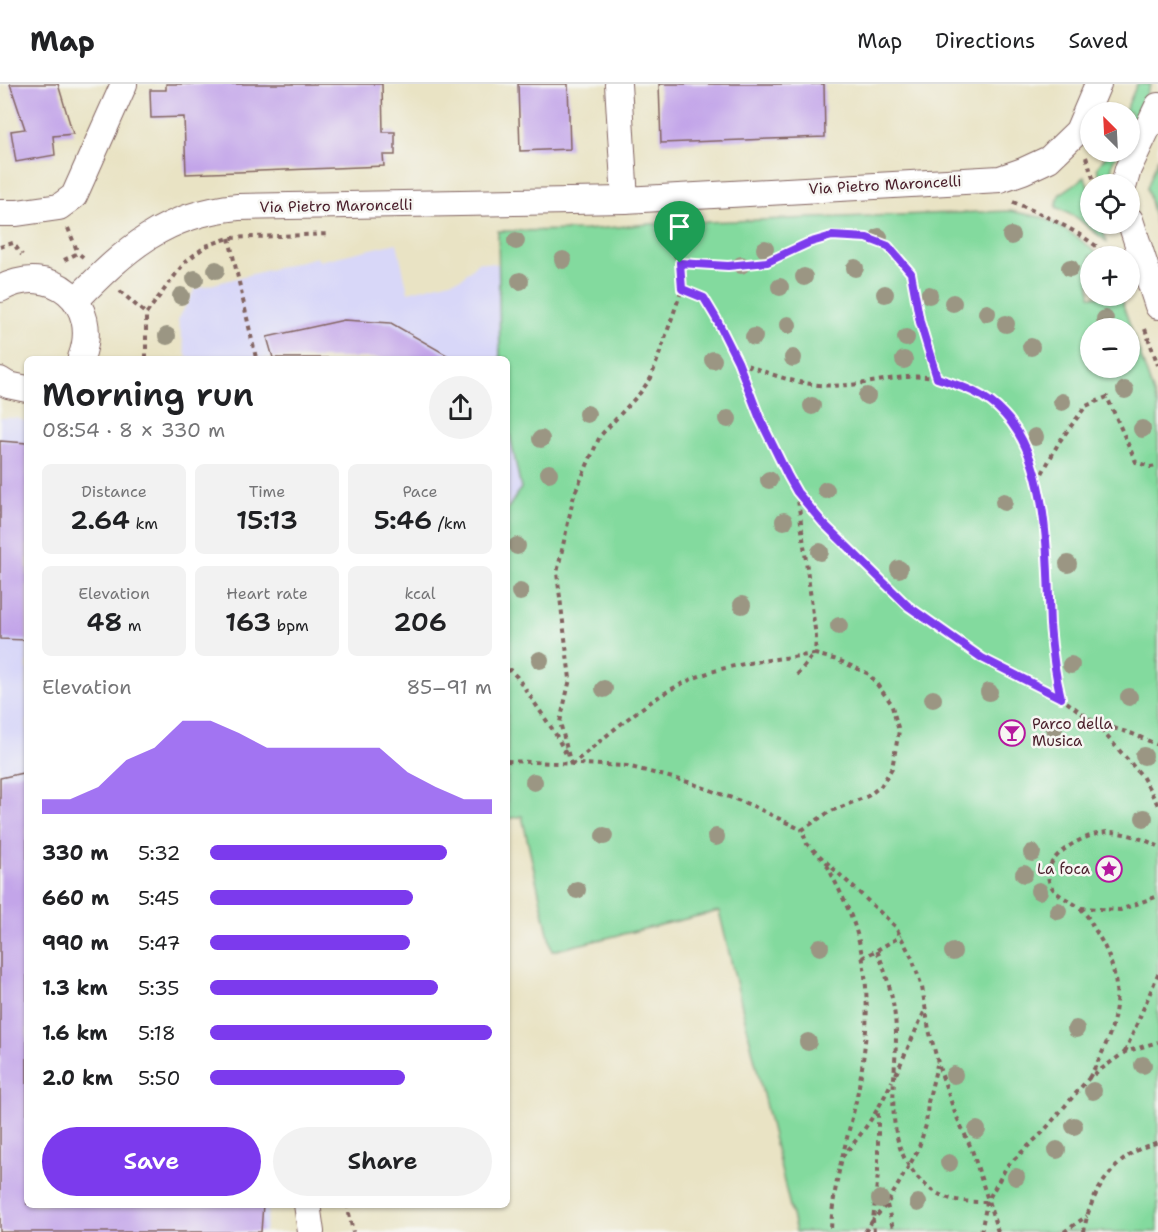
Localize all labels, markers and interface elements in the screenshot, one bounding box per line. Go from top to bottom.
text: Map [30,22,95,60]
text: Map [857,27,902,55]
text: Directions [935,27,1035,55]
text: Saved [1068,27,1128,55]
north arrow [1080,102,1140,162]
map controls [1080,102,1140,378]
street label: Via Pietro Maroncelli [808,171,962,199]
button: locate [1080,174,1140,234]
street label: Via Pietro Maroncelli [259,195,413,217]
pin [654,201,705,263]
icon: arrive [663,210,696,243]
button: + [1080,246,1140,306]
button: − [1080,318,1140,378]
text: Morning run [42,372,254,417]
button: share [429,376,492,439]
text: 08:54 · 8 × 330 m [42,417,225,443]
text: Distance [81,481,147,502]
text: Time [249,481,285,502]
text: Pace [402,481,438,502]
text: 2.64 [70,502,130,537]
text: 15:13 [236,502,298,537]
text: 5:46 [374,502,432,537]
text: km [130,513,158,534]
text: /km [432,513,466,534]
text: Elevation [78,583,150,604]
text: Heart rate [226,583,308,604]
text: kcal [404,583,436,604]
text: 48 [86,604,122,639]
text: 163 [225,604,271,639]
text: 206 [393,604,447,639]
text: m [122,615,142,636]
text: bpm [271,615,309,636]
text: Elevation [42,674,132,700]
text: 85–91 m [407,674,492,700]
place label: Parco della Musica [1032,714,1113,751]
bar icon: Parco della Musica [997,718,1027,748]
text: 330 m [42,840,109,866]
text: 5:32 [138,840,181,866]
place icon: La foca [1094,854,1124,884]
place label: La foca [1037,859,1091,879]
text: 660 m [42,885,109,911]
text: 5:45 [138,885,179,911]
text: 990 m [42,930,109,956]
text: 5:47 [138,930,180,956]
text: 1.3 km [42,975,108,1001]
text: 5:35 [138,975,180,1001]
text: 1.6 km [42,1020,108,1046]
text: 5:18 [138,1020,176,1046]
text: 2.0 km [42,1065,113,1091]
text: 5:50 [138,1065,181,1091]
button: Save [42,1127,261,1196]
button: Share [273,1127,492,1196]

